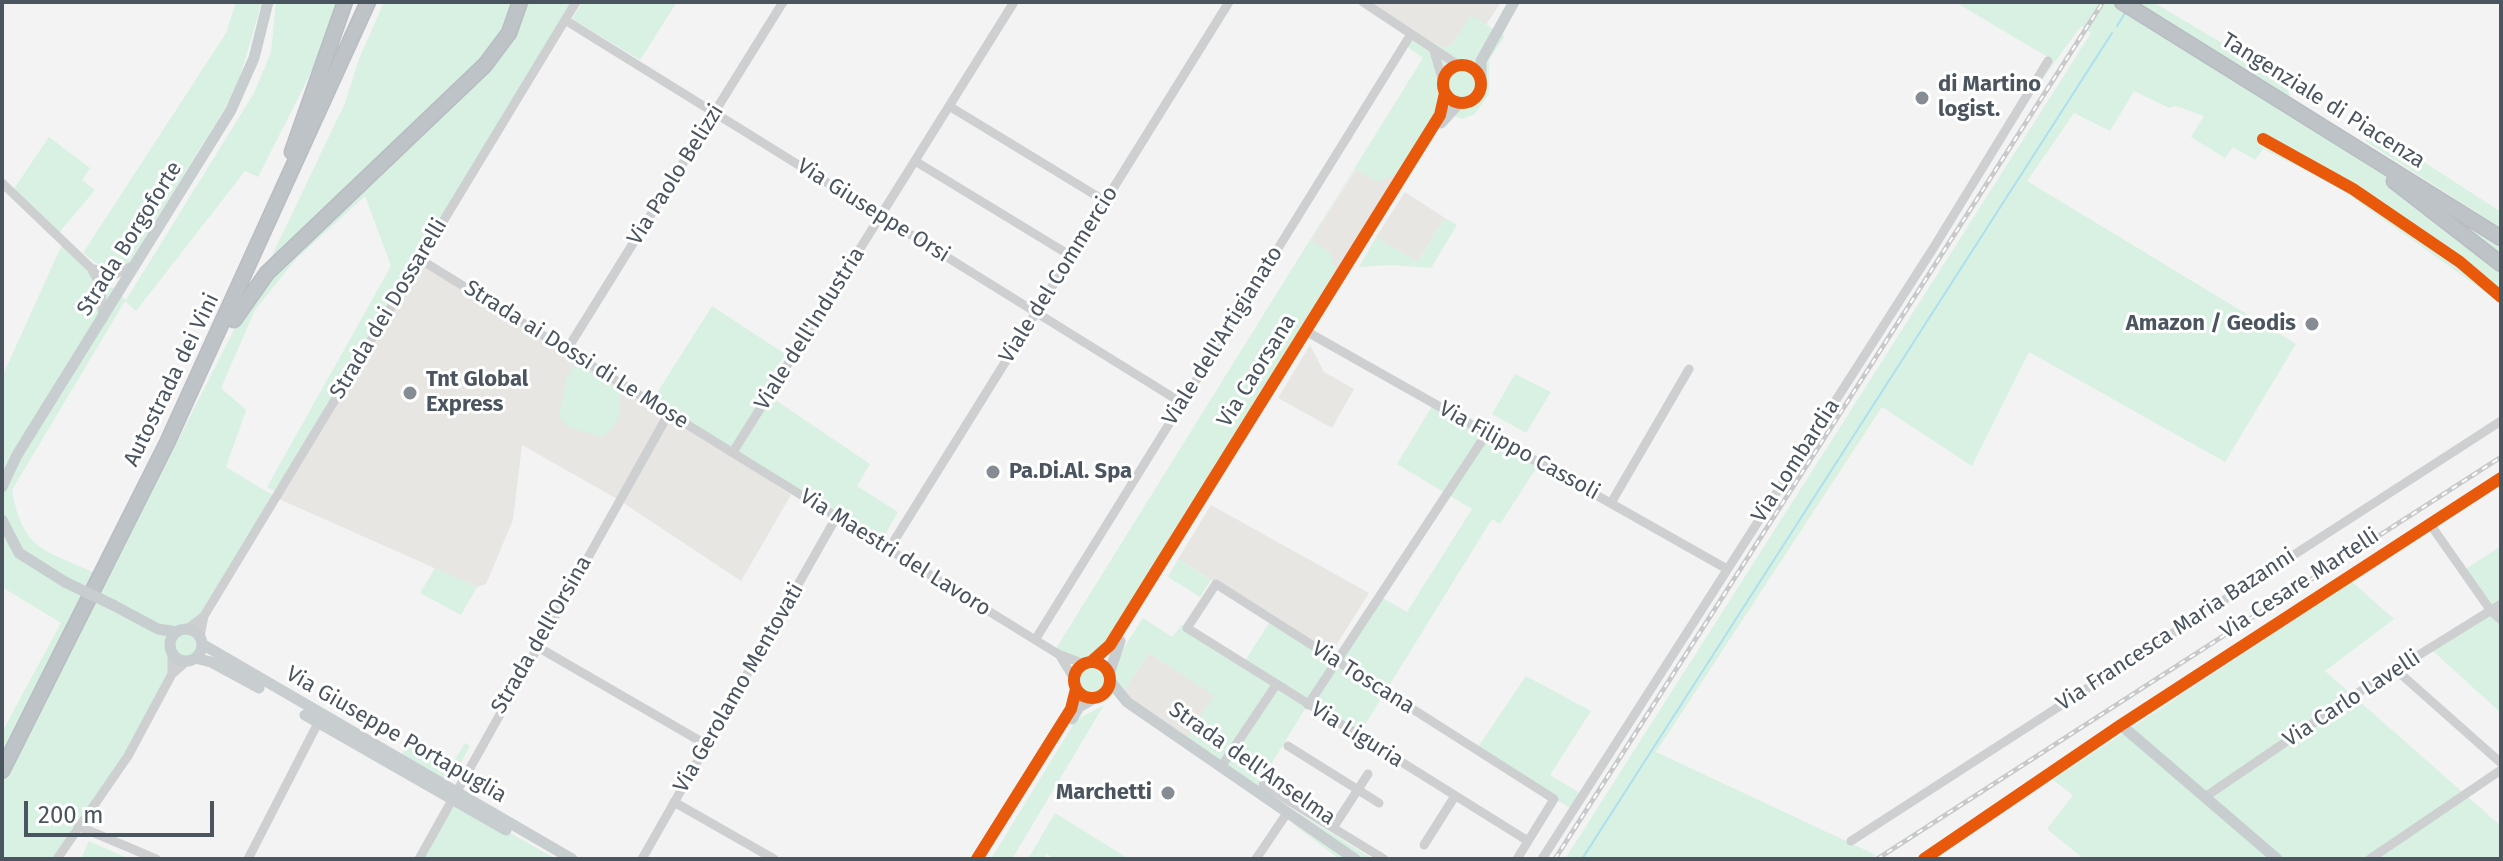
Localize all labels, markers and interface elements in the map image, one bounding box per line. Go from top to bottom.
street label: Tangenziale di Piacenza [2216,27,2430,175]
place label: di Martino logist. [1938,72,2041,124]
marker: di Martino logist. [1913,89,1931,107]
street label: Via Paolo Belizzi [622,100,730,250]
street label: Via Giuseppe Orsi [792,153,954,269]
street label: Strada Borgoforte [72,157,188,321]
street label: Viale del Commercio [994,182,1124,368]
street label: Strada dei Dossarelli [325,214,453,404]
street label: Viale dell'Artigianato [1157,241,1289,431]
street label: Viale dell'Industria [749,243,871,415]
street label: Strada ai Dossi di Le Mose [459,275,693,435]
street label: Autostrada dei Vini [119,289,225,471]
street label: Via Caorsana [1212,310,1302,432]
place label: Amazon / Geodis [2126,311,2296,337]
marker: Amazon / Geodis [2303,315,2321,333]
place label: Tnt Global Express [426,367,528,418]
marker: Tnt Global Express [401,384,419,402]
street label: Via Lombardia [1746,394,1846,528]
street label: Via Filippo Cassoli [1434,396,1604,506]
place label: Pa.Di.Al. Spa [1009,459,1132,485]
marker: Pa.Di.Al. Spa [984,463,1002,481]
street label: Via Maestri del Lavoro [795,483,995,623]
street label: Via Cesare Martelli [2216,523,2384,645]
street label: Via Francesca Maria Bazanni [2052,543,2300,717]
street label: Strada dell'Orsina [486,551,598,719]
street label: Via Gerolamo Mentovati [668,579,810,797]
street label: Via Toscana [1307,636,1419,720]
street label: Via Carlo Lavelli [2279,645,2425,753]
street label: Via Giuseppe Portapuglia [281,661,511,809]
street label: Via Liguria [1306,696,1408,774]
street label: Strada dell'Anselma [1164,697,1340,831]
place label: Marchetti [1056,780,1152,806]
marker: Marchetti [1159,784,1177,802]
scale bar [28,785,218,835]
text: 200 m [38,801,104,829]

